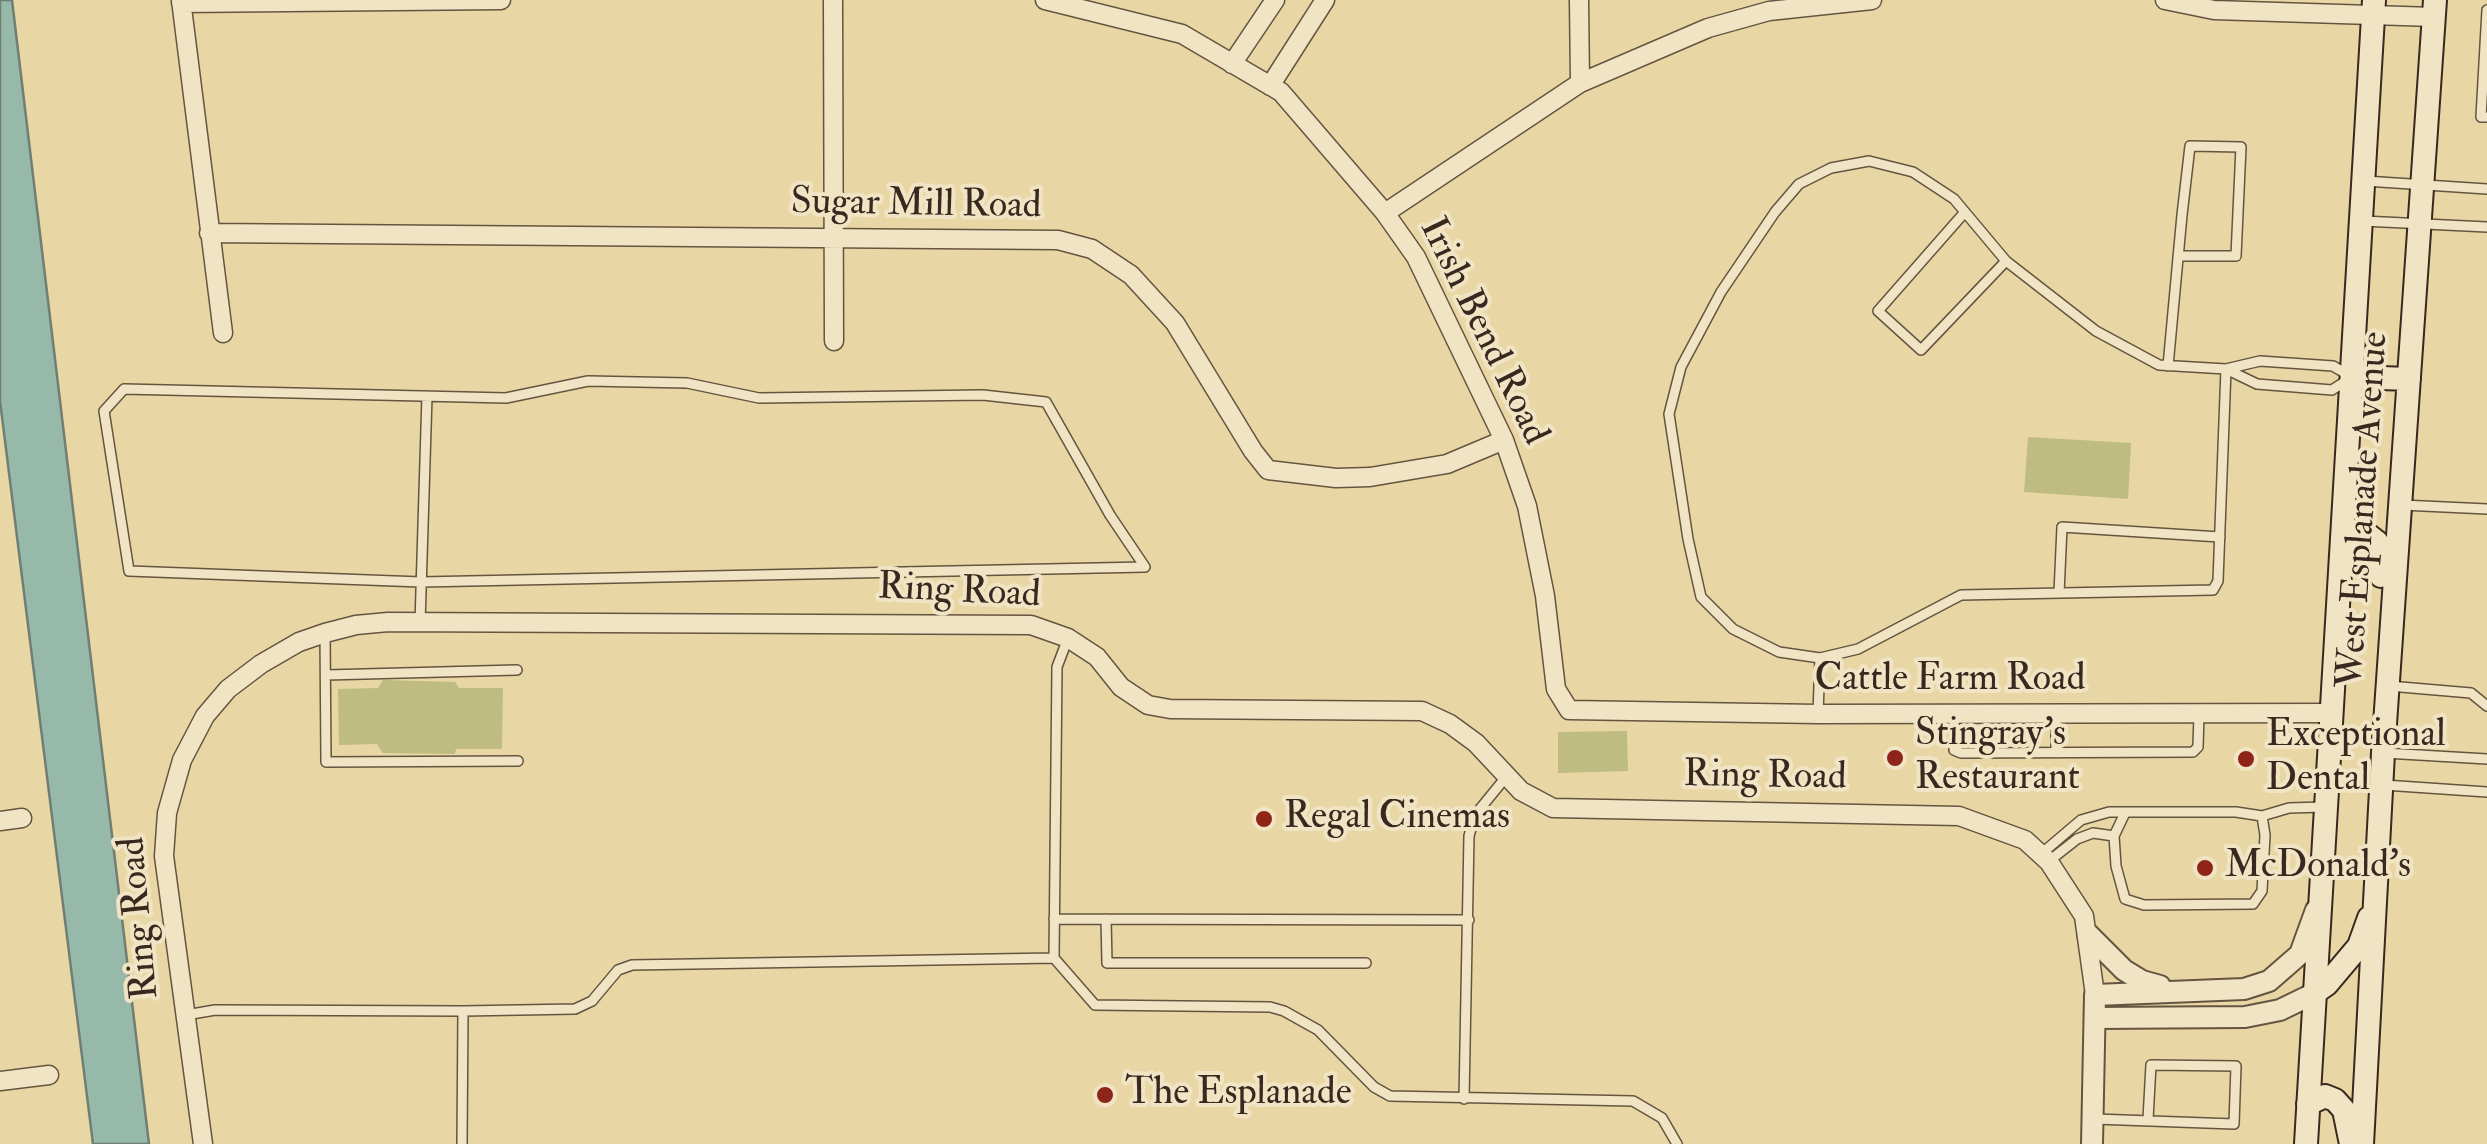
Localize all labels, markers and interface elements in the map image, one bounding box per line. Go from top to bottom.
street label: Sugar Mill Road [790,181,1042,231]
street label: Irish Bend Road [1407,211,1557,453]
street label: West Esplanade Avenue [2330,330,2400,690]
street label: Ring Road [876,566,1042,620]
street label: Cattle Farm Road [1815,658,2085,704]
place label: Stingray's Restaurant [1915,713,2080,802]
place label: Exceptional Dental [2266,714,2446,804]
marker: Stingray's Restaurant [1884,747,1906,769]
marker: Exceptional Dental [2235,748,2257,770]
street label: Ring Road [1683,754,1847,802]
place label: Regal Cinemas [1284,796,1510,842]
marker: Regal Cinemas [1253,808,1275,830]
street label: Ring Road [111,835,171,1001]
place label: McDonald's [2225,845,2411,891]
marker: McDonald's [2194,857,2216,879]
place label: The Esplanade [1125,1072,1352,1118]
marker: The Esplanade [1094,1084,1116,1106]

